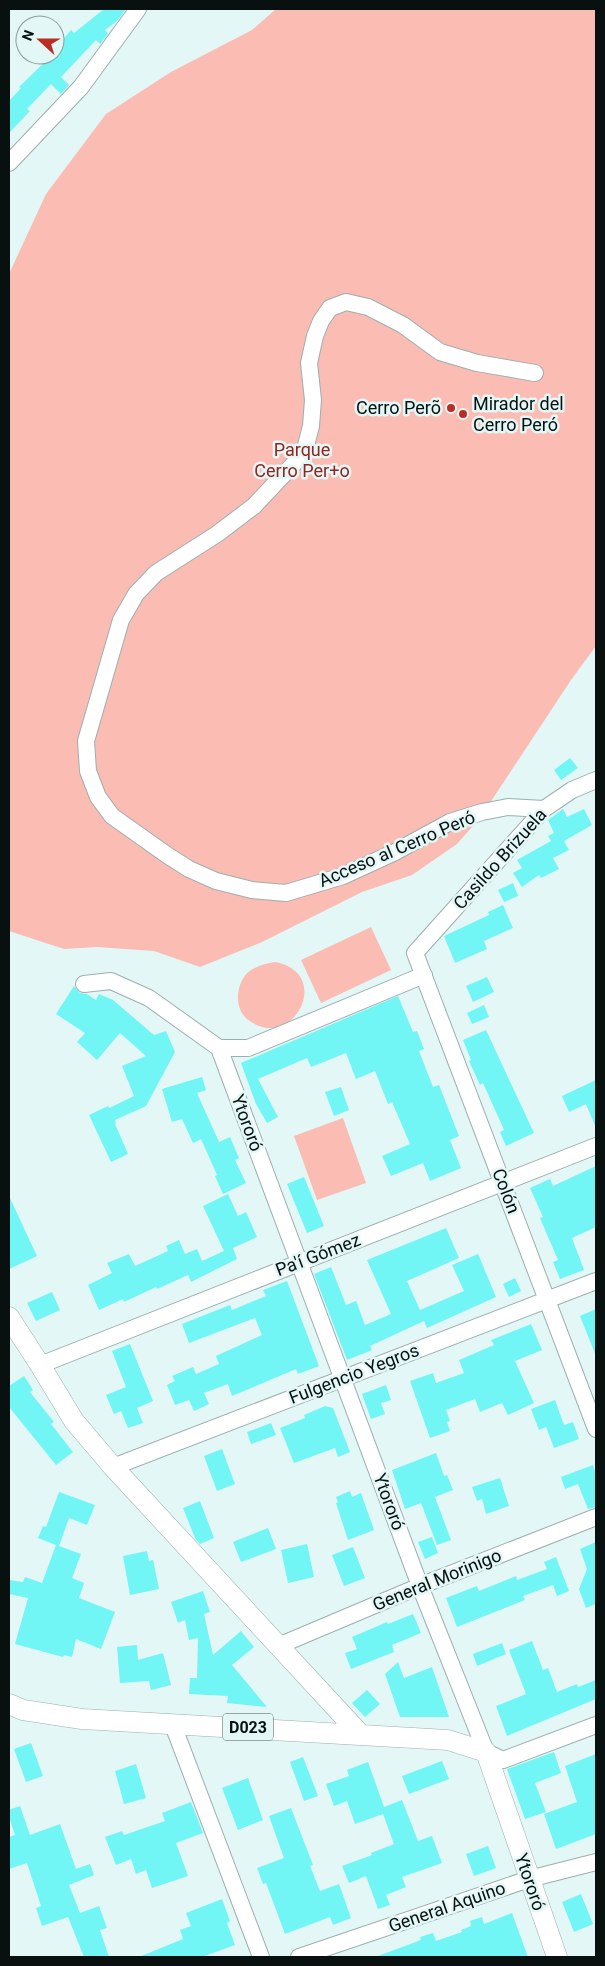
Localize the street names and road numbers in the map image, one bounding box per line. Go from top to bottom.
street label: Casildo Brizuela [449,804,550,914]
street label: Acceso al Cerro Peró [315,806,478,891]
street label: Ytororó [228,1092,267,1154]
street label: Colón [488,1165,525,1216]
street label: Pa'í Gómez [272,1229,363,1280]
street label: Fulgencio Yegros [286,1339,422,1408]
street label: Ytororó [370,1471,409,1533]
street label: General Morinigo [369,1544,504,1615]
road number: D023 [223,1714,273,1740]
street label: Ytororó [511,1851,550,1913]
street label: General Aquino [386,1877,508,1936]

